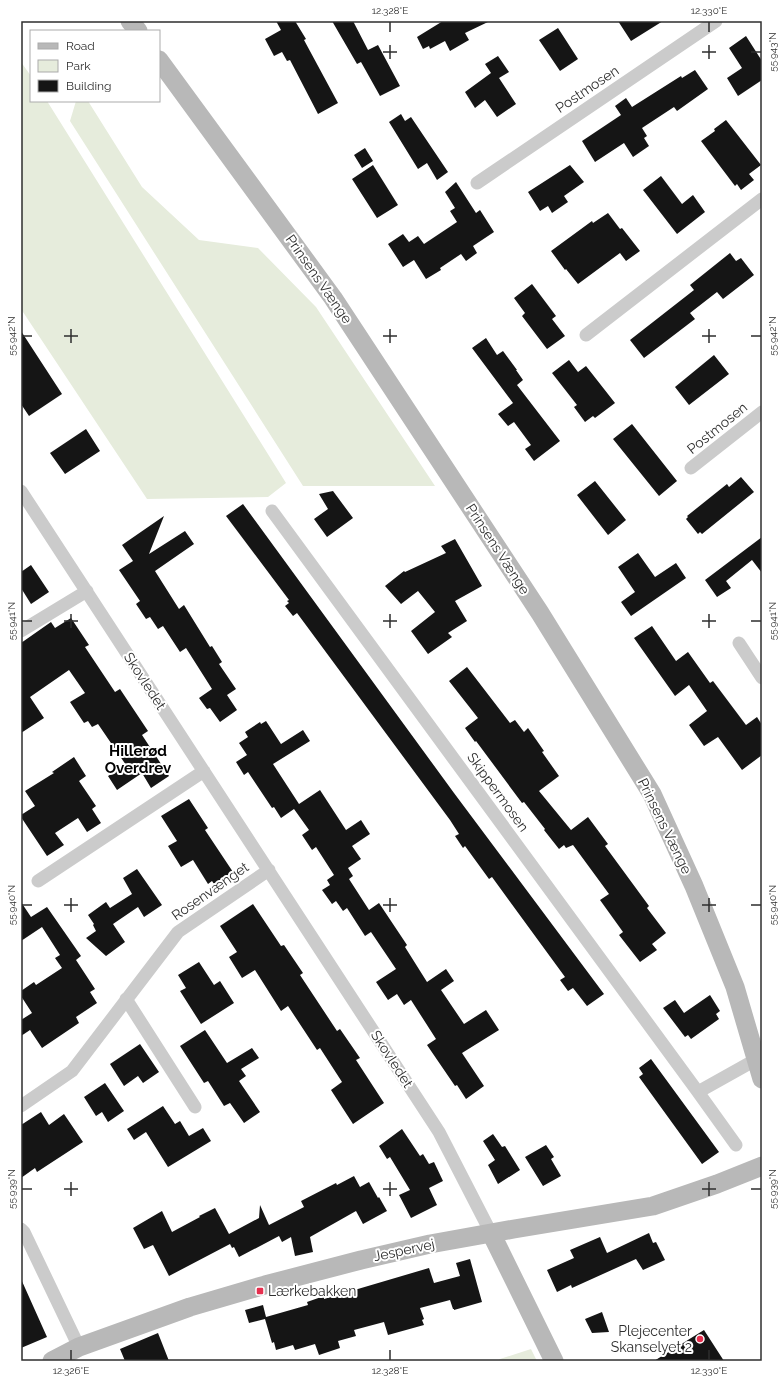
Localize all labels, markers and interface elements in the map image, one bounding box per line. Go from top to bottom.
text: 12.328°E [372,5,408,16]
text: 12.330°E [691,5,727,16]
legend [30,30,160,102]
text: 55.943°N [767,32,778,72]
text: Road [66,39,95,53]
text: Park [66,59,91,73]
street label: Postmosen [552,62,622,116]
text: Building [66,79,112,93]
street label: Prinsens Vænge [282,232,356,326]
text: 55.942°N [6,316,17,356]
text: 55.942°N [767,316,778,356]
street label: Postmosen [684,399,750,457]
street label: Prinsens Vænge [463,501,533,597]
text: 55.941°N [6,602,17,640]
text: 55.941°N [767,602,778,640]
street label: Skovledet [121,650,169,713]
district label: Hillerød Overdrev [105,742,172,777]
street label: Skippermosen [464,749,532,835]
street label: Prinsens Vænge [635,775,695,877]
street label: Rosenvænget [168,858,252,923]
text: 55.940°N [6,885,17,925]
text: 55.940°N [767,885,778,925]
street label: Skovledet [368,1028,416,1091]
text: 55.939°N [6,1169,17,1209]
text: 55.939°N [767,1169,778,1209]
street label: Jespervej [372,1236,436,1264]
place label: Lærkebakken [268,1283,357,1299]
marker: Lærkebakken [255,1286,265,1296]
place label: Plejecenter Skanselyet 2 [611,1323,692,1355]
marker: Plejecenter Skanselyet 2 [695,1334,705,1344]
text: 12.326°E [53,1365,89,1376]
text: 12.328°E [372,1365,408,1376]
text: 12.330°E [691,1365,727,1376]

